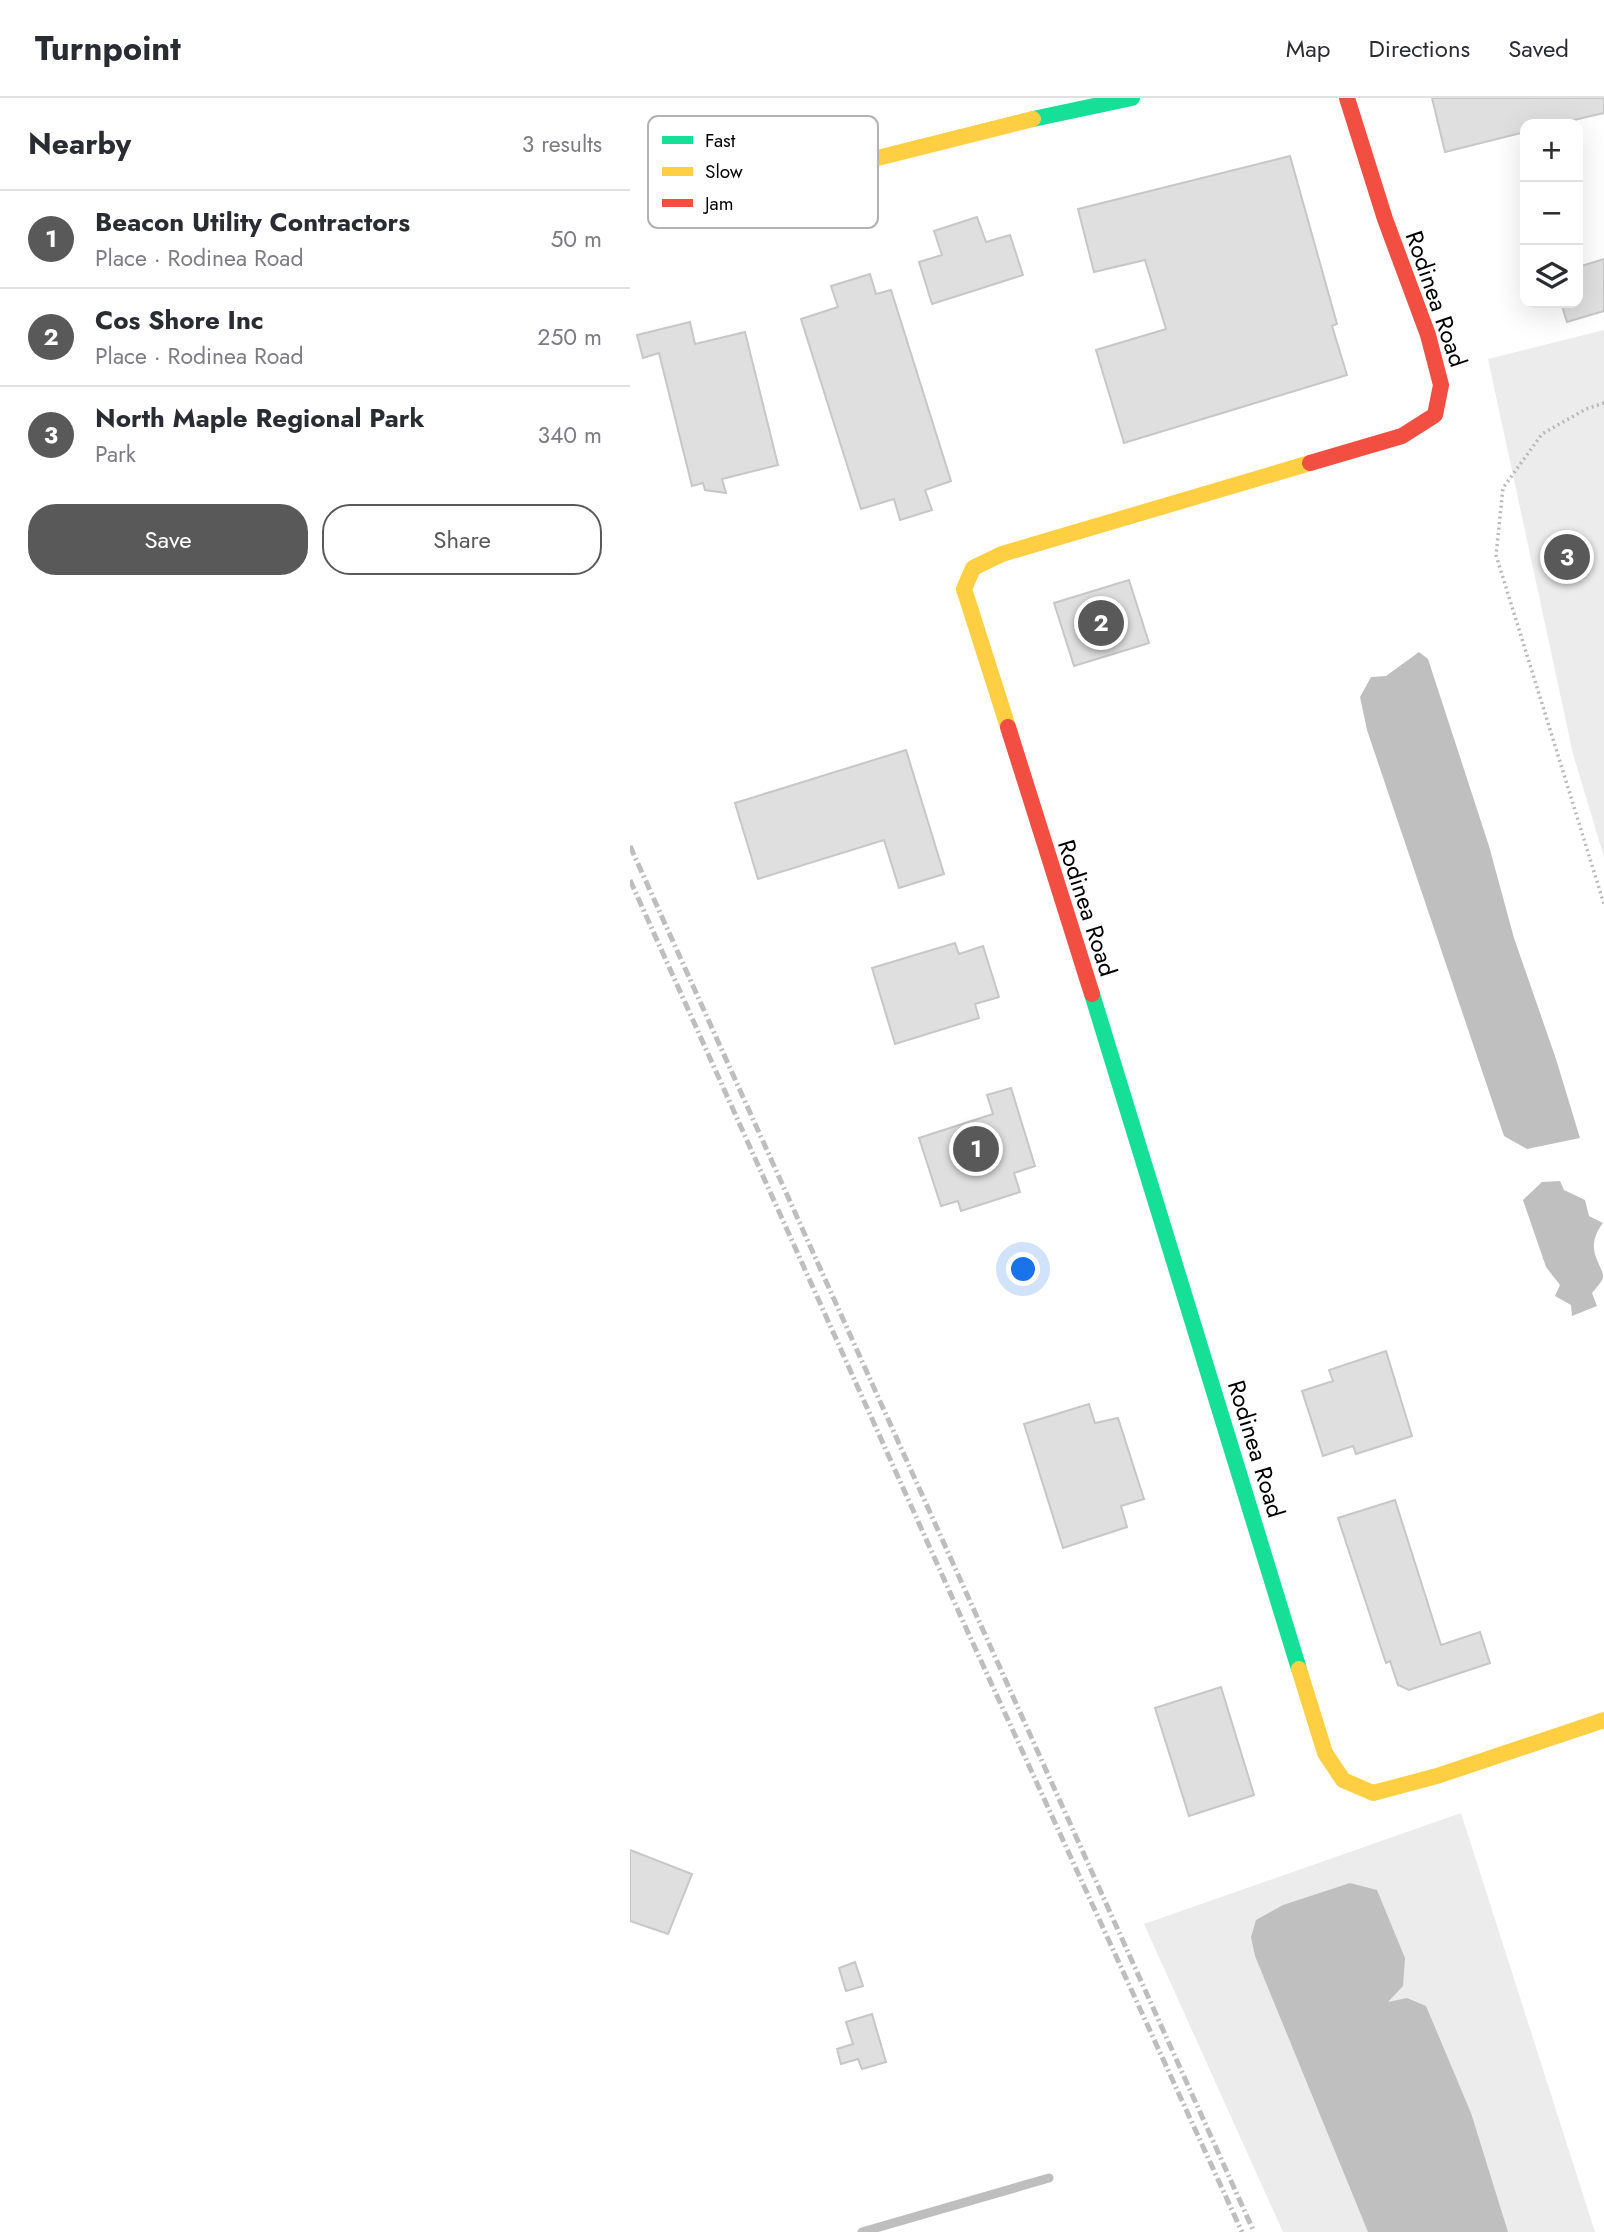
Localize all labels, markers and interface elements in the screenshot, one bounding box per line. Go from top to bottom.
text: Turnpoint [35,25,181,72]
text: Map [1286,31,1331,66]
text: Directions [1369,31,1470,66]
text: Saved [1508,31,1569,66]
legend [648,116,878,228]
map controls [1520,119,1583,308]
button: + [1520,119,1583,182]
text: Nearby [28,122,131,165]
text: 3 results [522,127,602,161]
text: Fast [705,127,736,154]
text: Slow [705,158,743,185]
button: − [1520,182,1583,245]
text: Jam [702,190,734,217]
text: Beacon Utility Contractors [95,203,410,241]
text: 1 [45,222,57,256]
text: 50 m [550,222,602,256]
street label: Rodinea Road [1397,226,1476,372]
text: Place · Rodinea Road [95,241,304,275]
button: layers [1520,245,1583,308]
text: Cos Shore Inc [95,301,264,339]
text: 2 [43,320,59,354]
text: 250 m [537,320,602,354]
text: Place · Rodinea Road [95,339,304,373]
text: North Maple Regional Park [95,399,424,437]
text: 3 [44,418,58,452]
text: 340 m [537,418,602,452]
text: Park [95,437,136,471]
button: Save [28,504,308,575]
button: Share [322,504,602,575]
pin: 3 [1544,531,1590,583]
pin: 2 [1078,597,1124,649]
street label: Rodinea Road [1049,835,1126,981]
pin: 1 [953,1123,999,1175]
your location [1006,1252,1040,1286]
street label: Rodinea Road [1219,1376,1294,1522]

